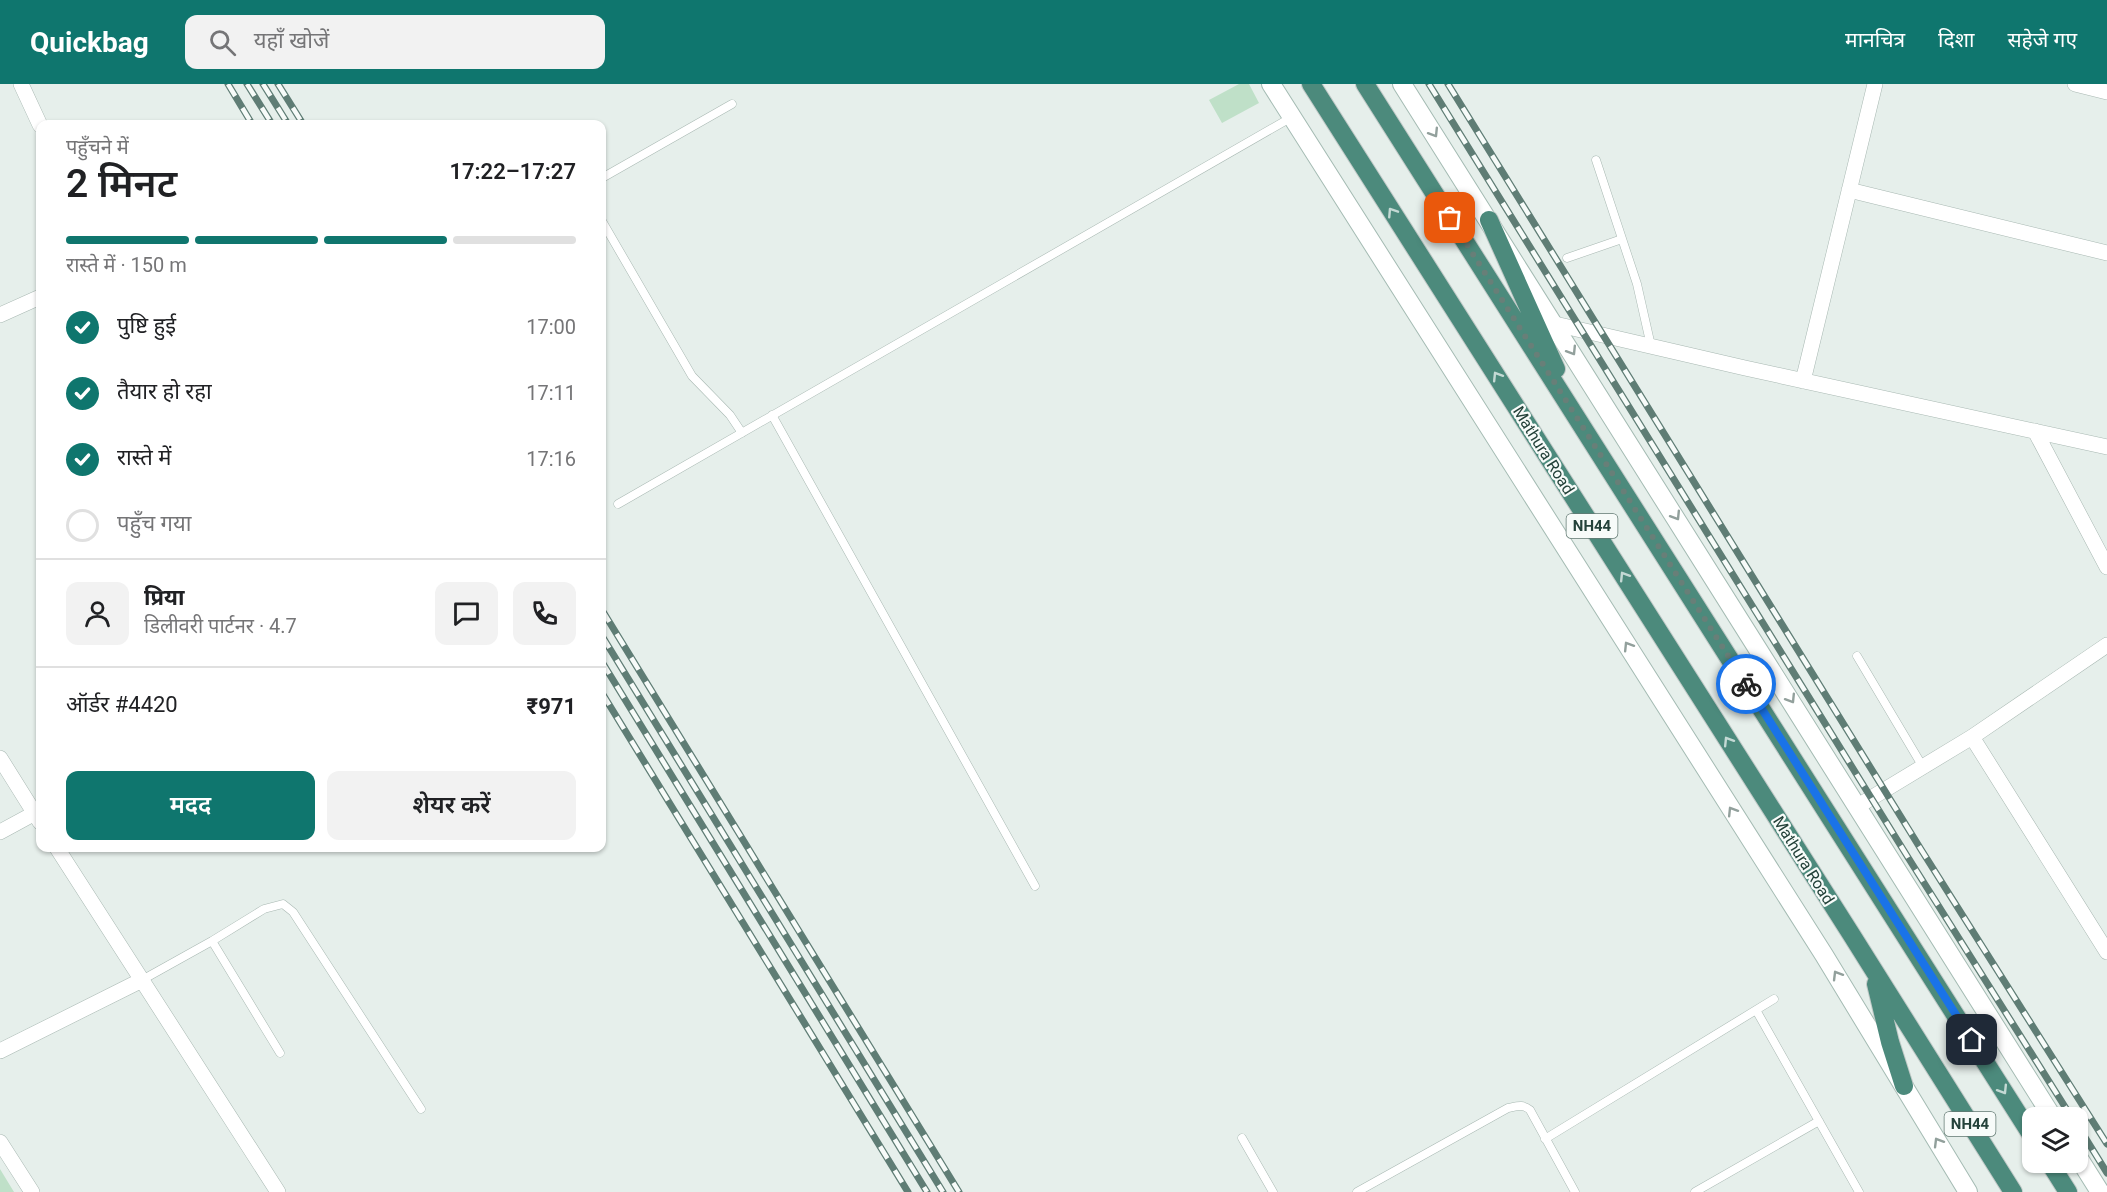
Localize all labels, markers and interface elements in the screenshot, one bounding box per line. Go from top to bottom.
search box [185,15,605,69]
text: Quickbag [30,26,149,59]
icon: search [206,26,239,59]
text: यहाँ खोजें [254,28,329,53]
text: मानचित्र [1845,28,1905,52]
text: दिशा [1938,28,1974,52]
text: सहेजे गए [2007,28,2077,52]
one-way arrow [1426,127,1437,138]
text: पहुँचने में [66,135,129,159]
text: 17:22–17:27 [449,159,576,184]
text: 2 मिनट [66,161,177,207]
pin [1424,192,1475,243]
icon: bag [1433,201,1466,234]
one-way arrow [1389,207,1400,218]
text: रास्ते में · 150 m [66,253,187,277]
icon: check [66,311,99,344]
text: पुष्टि हुई [117,313,176,338]
text: 17:00 [526,315,576,339]
one-way arrow [1565,345,1577,355]
one-way arrow [1493,372,1504,383]
icon: check [66,377,99,410]
text: तैयार हो रहा [117,379,212,404]
text: 17:11 [526,381,576,405]
street label: Mathura Road [1509,403,1578,498]
icon: check [66,443,99,476]
text: रास्ते में [117,445,171,470]
text: 17:16 [526,447,576,471]
one-way arrow [1668,510,1680,520]
text: पहुँच गया [117,511,191,536]
road number: NH44 [1566,514,1618,538]
one-way arrow [1620,572,1631,583]
button: person [66,582,129,645]
button: chat [435,582,498,645]
button: phone [513,582,576,645]
text: प्रिया [144,585,184,610]
text: डिलीवरी पार्टनर · 4.7 [144,614,297,638]
one-way arrow [1623,642,1635,652]
courier [1716,654,1776,714]
icon: bike [1730,668,1763,701]
text: ऑर्डर #4420 [66,692,178,717]
one-way arrow [1783,693,1795,703]
text: ₹971 [527,694,576,719]
one-way arrow [1724,737,1736,747]
button: मदद [66,771,315,840]
button: शेयर करें [327,771,576,840]
one-way arrow [1728,807,1740,817]
street label: Mathura Road [1769,813,1838,908]
one-way arrow [1833,971,1844,982]
pin [1946,1014,1997,1065]
icon: home [1955,1023,1988,1056]
one-way arrow [1996,1084,2008,1094]
map controls [2022,1107,2088,1173]
button: layers [2022,1107,2088,1173]
road number: NH44 [1944,1112,1996,1136]
one-way arrow [1933,1138,1945,1148]

